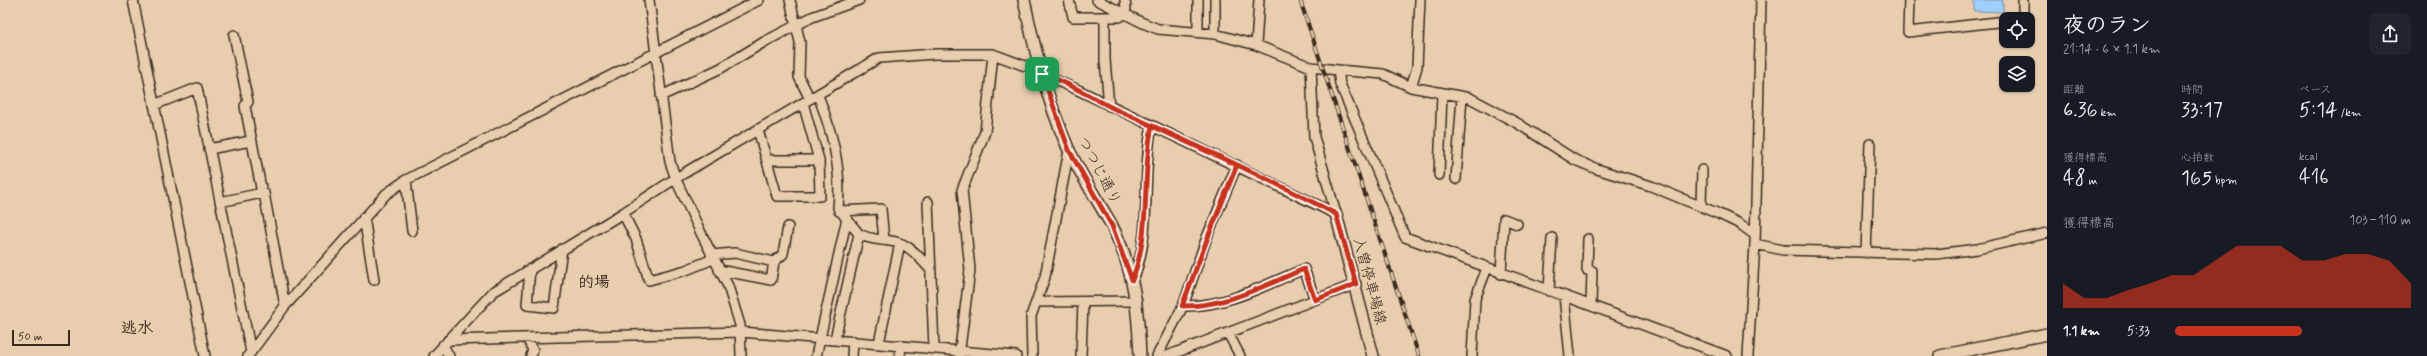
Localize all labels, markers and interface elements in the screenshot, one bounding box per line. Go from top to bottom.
map controls [1999,12,2035,92]
button: locate [1999,12,2035,48]
text: 夜のラン [2063,12,2151,40]
button: share [2369,13,2411,55]
text: 21:14 · 6 × 1.1 km [2063,41,2161,58]
button: layers [1999,56,2035,92]
pin [1025,57,1059,91]
icon: arrive [1031,63,1053,85]
text: 距離 [2063,83,2085,97]
text: 時間 [2181,83,2203,97]
text: ペース [2299,83,2331,97]
text: 6.36 [2063,97,2098,124]
text: 33:17 [2181,97,2223,124]
text: 5:14 [2299,97,2337,124]
text: km [2098,106,2117,120]
text: /km [2337,106,2361,120]
street label: つつじ通り [1073,133,1125,209]
text: kcal [2299,150,2317,164]
text: 獲得標高 [2063,151,2107,165]
text: 心拍数 [2181,151,2214,165]
text: 416 [2299,164,2329,191]
text: 48 [2063,165,2086,192]
text: 165 [2181,165,2212,192]
text: m [2086,174,2097,188]
text: bpm [2212,174,2237,188]
text: 103–110 m [2349,212,2411,229]
text: 獲得標高 [2063,215,2115,232]
street label: 入曽停車場線 [1348,235,1390,327]
district label: 的場 [578,272,610,293]
district label: 逃水 [121,318,154,339]
text: 1.1 km [2063,323,2100,340]
text: 5:33 [2127,323,2150,340]
scale bar [12,328,70,347]
text: 50 m [18,330,43,344]

